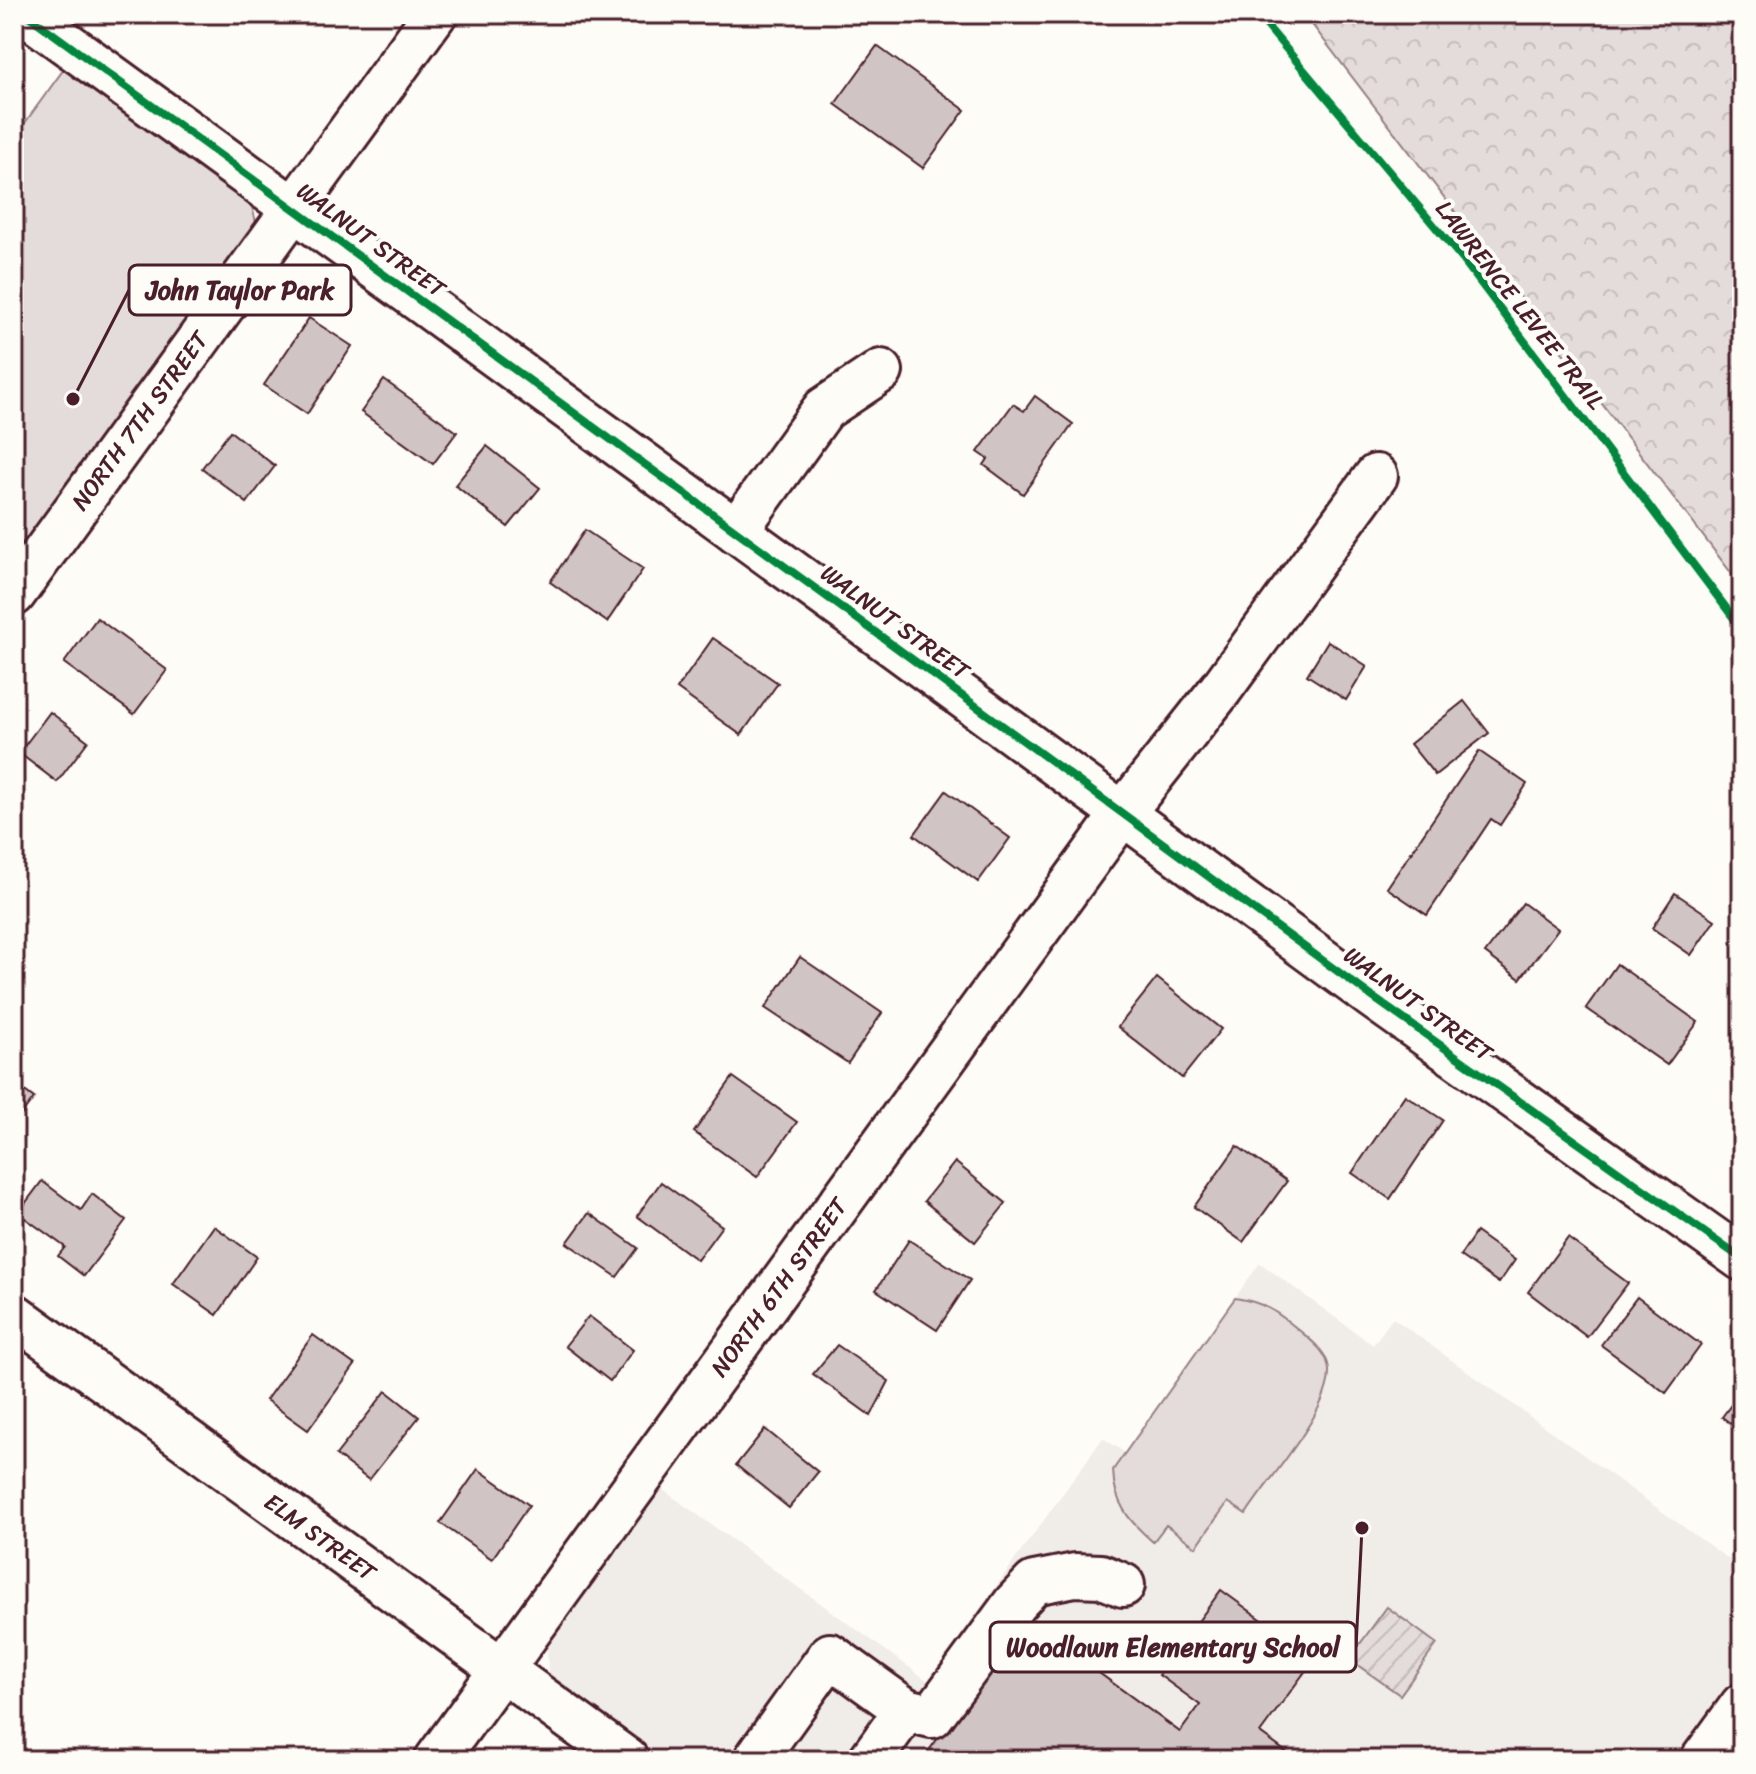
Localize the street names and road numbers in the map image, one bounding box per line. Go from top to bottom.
street label: WALNUT STREET [287,171,456,310]
street label: LAWRENCE LEVEE TRAIL [1424,191,1616,419]
street label: NORTH 7TH STREET [60,321,220,520]
street label: WALNUT STREET [811,553,980,692]
street label: WALNUT STREET [1334,935,1503,1074]
street label: NORTH 6TH STREET [699,1187,860,1386]
street label: ELM STREET [255,1482,387,1594]

